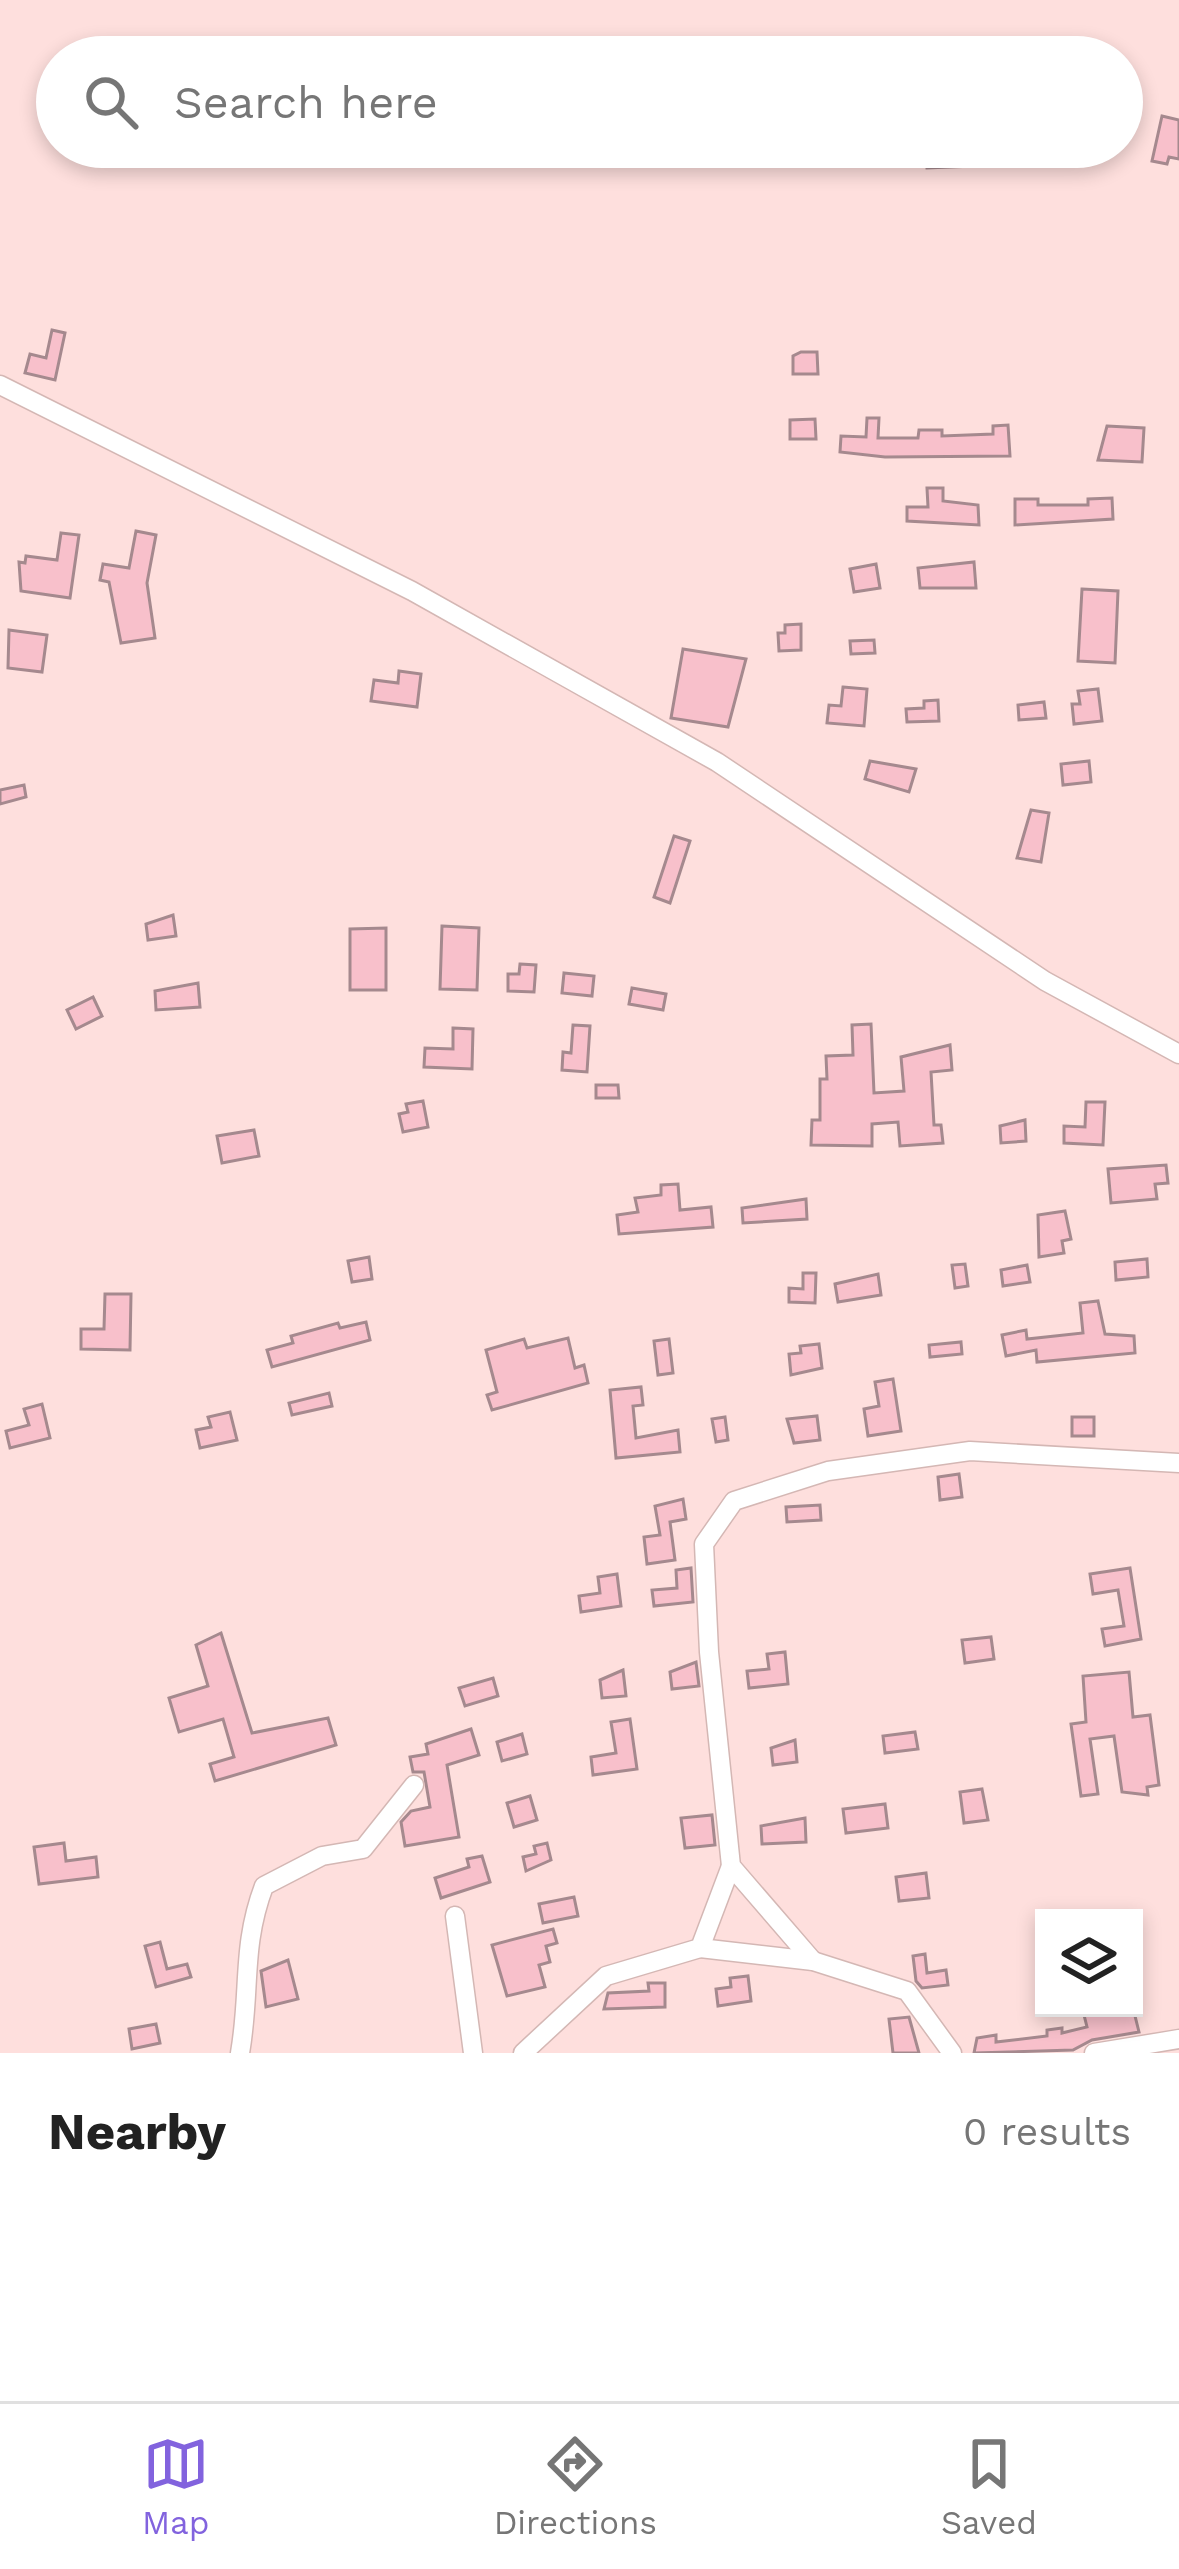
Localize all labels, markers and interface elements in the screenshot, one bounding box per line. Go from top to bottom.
search box [36,36,1143,168]
icon: search [78,69,144,135]
text: Search here [174,76,438,129]
map controls [1035,1909,1143,2017]
button: layers [1035,1909,1143,2017]
text: Nearby [48,2102,226,2161]
text: 0 results [963,2109,1131,2154]
tab: Map [142,2431,209,2542]
tab: Directions [494,2431,657,2542]
tab: Saved [941,2431,1037,2542]

